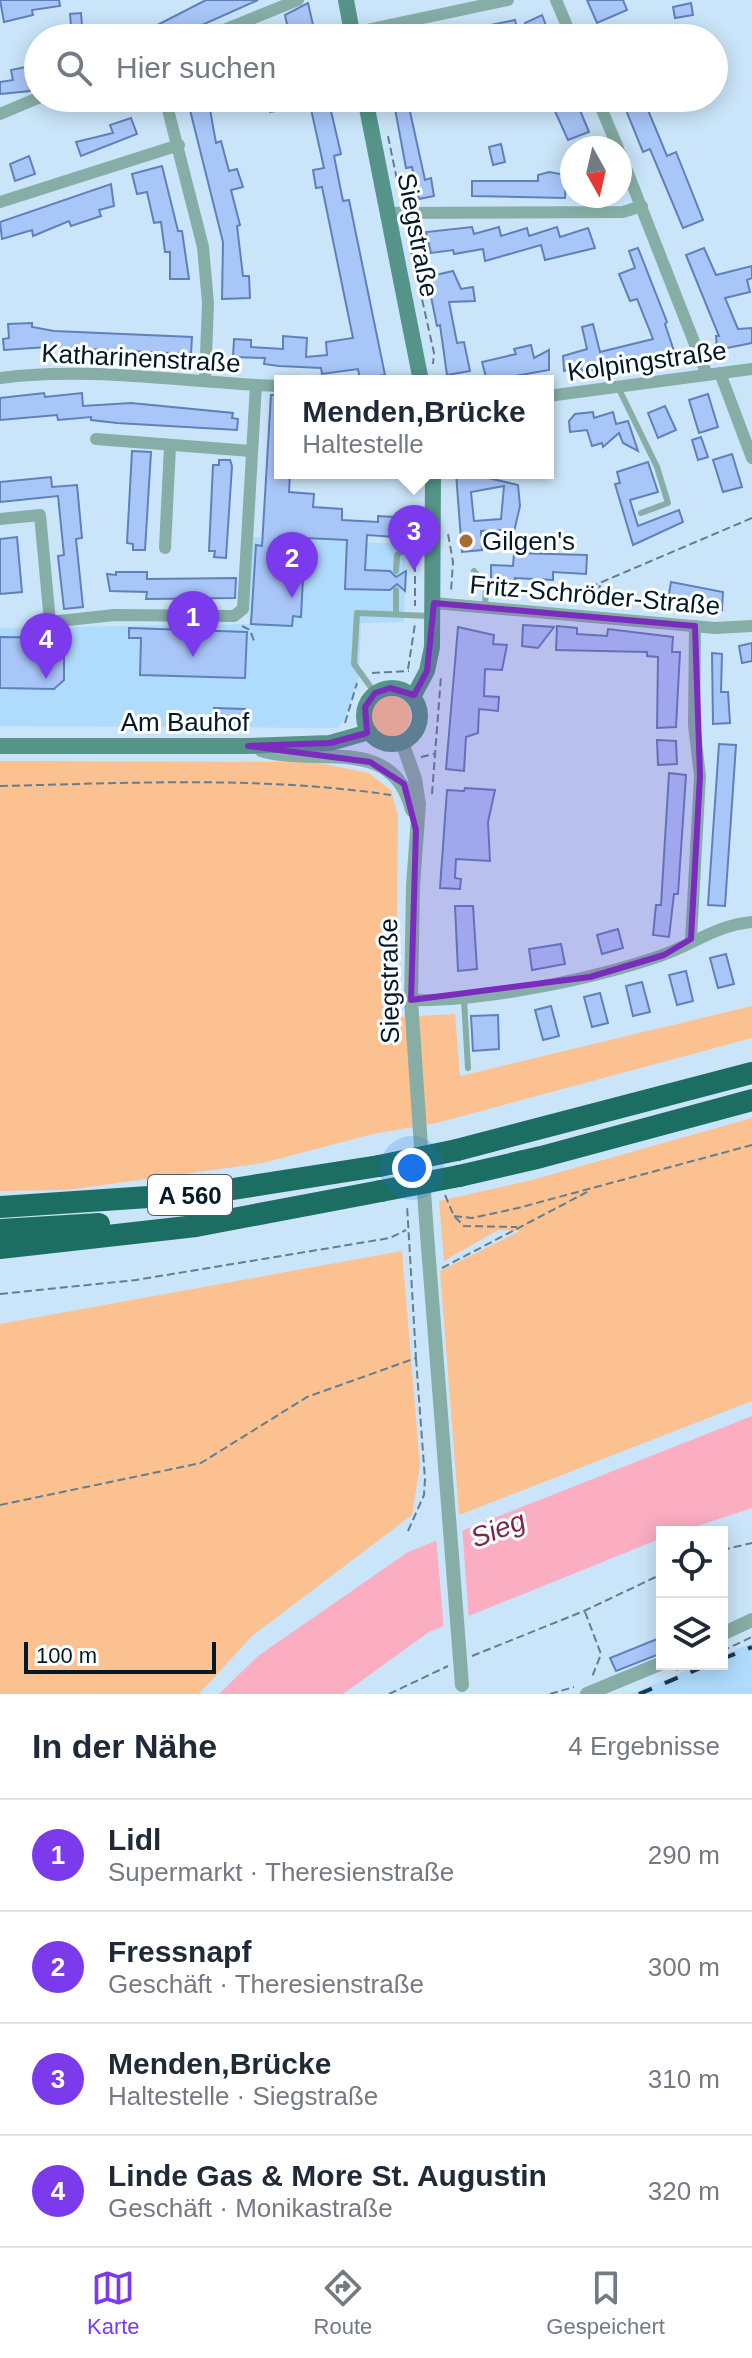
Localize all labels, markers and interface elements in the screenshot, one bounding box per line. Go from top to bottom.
search box [24,24,728,112]
icon: search [52,46,96,90]
text: Hier suchen [116,51,276,84]
north arrow [560,136,632,208]
street label: Siegstraße [391,170,445,300]
street label: Kolpingstraße [565,335,729,387]
street label: Katharinenstraße [41,338,241,378]
popup [274,375,554,479]
text: Menden,Brücke [302,395,526,428]
text: Haltestelle [302,429,424,459]
pin: 3 [388,505,440,571]
place label: Gilgen's [482,526,575,556]
pin: 2 [266,532,318,598]
marker: Gilgen's [457,532,475,550]
street label: Fritz-Schröder-Straße [468,569,722,621]
pin: 1 [167,591,219,657]
pin: 4 [20,613,72,679]
street label: Am Bauhof [121,707,250,737]
street label: Siegstraße [373,918,405,1044]
your location [392,1148,432,1188]
road number: A 560 [148,1175,232,1215]
water label: Sieg [466,1504,530,1554]
map controls [656,1526,728,1670]
button: locate [656,1526,728,1598]
button: layers [656,1598,728,1670]
scale bar [24,1638,216,1674]
text: 100 m [36,1643,97,1668]
text: In der Nähe [32,1727,217,1765]
text: 4 Ergebnisse [568,1731,720,1761]
text: Lidl [108,1823,161,1856]
text: 1 [51,1840,65,1870]
text: 290 m [648,1840,720,1870]
text: Supermarkt · Theresienstraße [108,1857,454,1887]
text: Fressnapf [108,1935,251,1968]
text: 2 [51,1952,65,1982]
text: 300 m [648,1952,720,1982]
text: Geschäft · Theresienstraße [108,1969,424,1999]
text: Menden,Brücke [108,2047,331,2080]
text: 3 [51,2064,65,2094]
text: 310 m [648,2064,720,2094]
text: Haltestelle · Siegstraße [108,2081,378,2111]
text: Linde Gas & More St. Augustin [108,2159,547,2192]
text: 4 [51,2176,65,2206]
text: 320 m [648,2176,720,2206]
text: Geschäft · Monikastraße [108,2193,393,2223]
tab: Karte [87,2266,140,2340]
tab: Route [314,2266,372,2340]
tab: Gespeichert [546,2266,665,2340]

